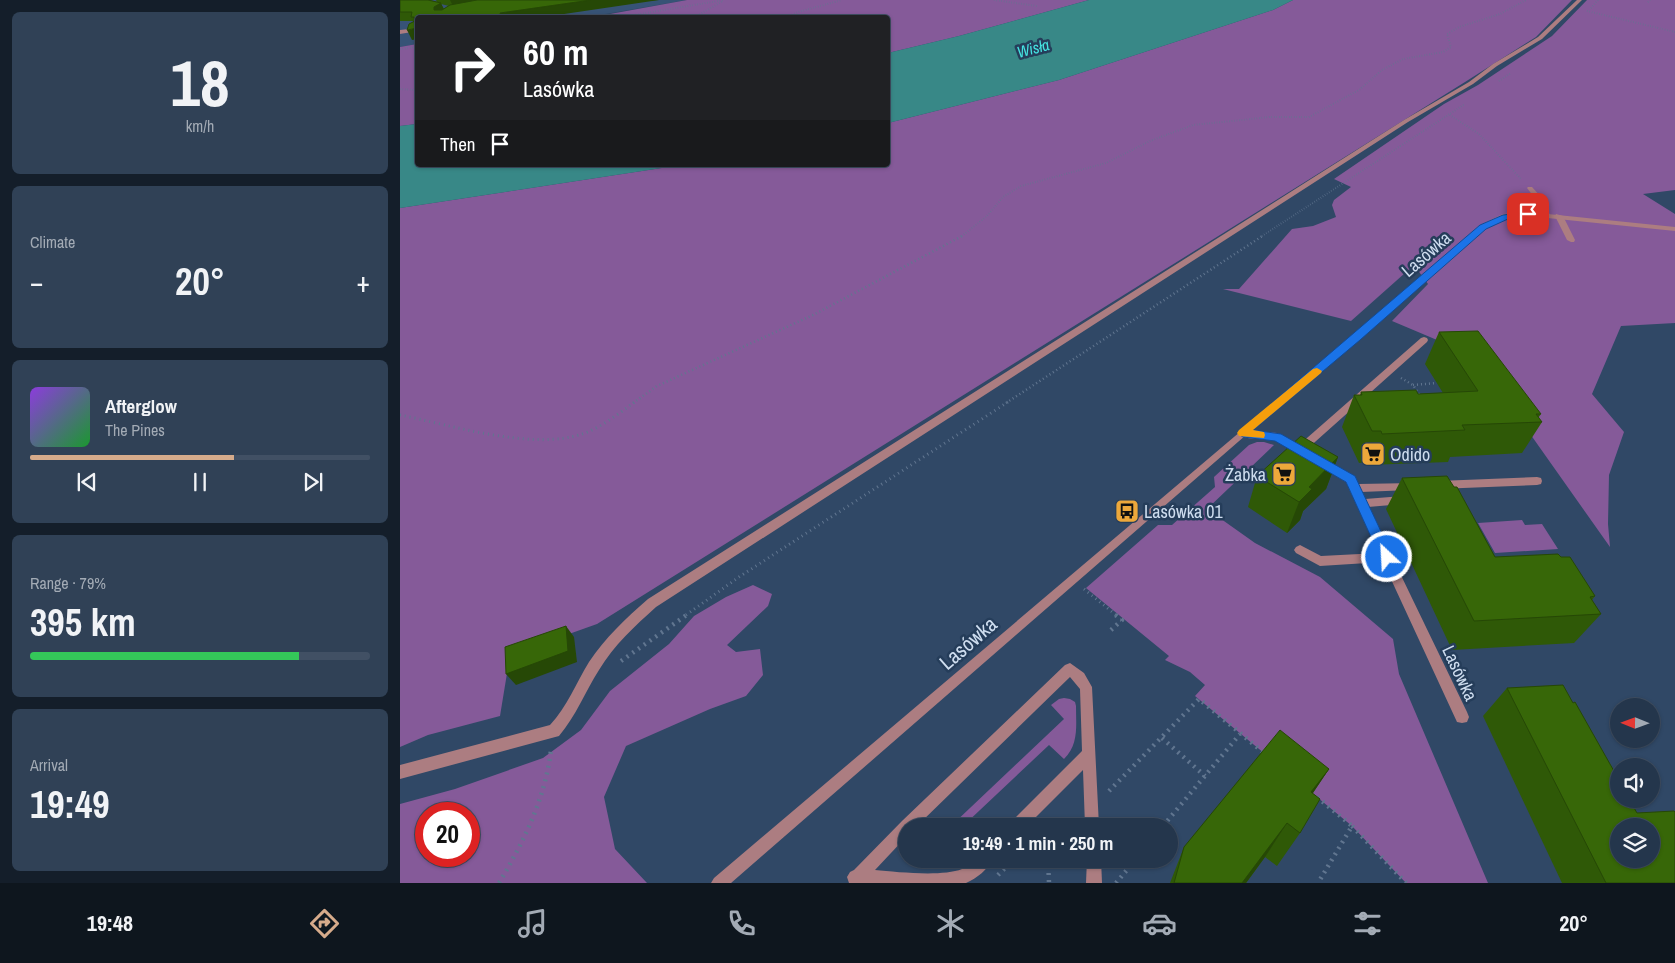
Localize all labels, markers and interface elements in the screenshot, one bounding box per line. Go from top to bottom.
text: 60 m [523,29,588,76]
water label: Wisła [1014,33,1052,63]
icon: right [440,35,505,100]
text: 18 [170,39,230,126]
text: Lasówka [523,74,594,104]
text: km/h [186,115,214,137]
icon: arrive [486,130,514,158]
text: Then [440,131,476,157]
pin [1507,193,1549,235]
icon: arrive [1514,200,1542,228]
street label: Lasówka [1396,225,1456,283]
text: Climate [30,231,75,253]
text: 20° [175,256,225,307]
text: − [30,263,43,301]
text: + [357,263,370,301]
text: Afterglow [105,393,177,419]
text: The Pines [105,419,165,441]
supermarket icon: Odido [1360,441,1386,467]
place label: Odido [1390,442,1430,467]
supermarket icon: Żabka [1271,461,1297,487]
place label: Żabka [1225,462,1266,487]
icon: previous [73,468,101,496]
icon: pause [186,468,214,496]
icon: next [299,468,327,496]
bus stop icon: Lasówka 01 [1114,498,1140,524]
place label: Lasówka 01 [1144,499,1224,524]
position arrow [1360,530,1412,582]
text: Range · 79% [30,572,106,594]
text: 395 km [30,597,136,648]
street label: Lasówka [933,609,1003,676]
street label: Lasówka [1436,641,1484,705]
north arrow [1610,698,1660,748]
map controls [1610,698,1660,868]
text: Arrival [30,754,68,776]
button: sound [1610,758,1660,808]
text: 19:49 [30,779,110,830]
speed limit sign: 20 [415,802,480,867]
button: layers [1610,818,1660,868]
text: 19:49 · 1 min · 250 m [963,830,1113,856]
icon: directions [307,906,342,941]
icon: music [515,906,550,941]
icon: phone [724,906,759,941]
icon: climate [933,906,968,941]
icon: car [1142,906,1177,941]
icon: filters [1350,906,1385,941]
text: 19:48 [87,908,133,938]
text: 20° [1559,908,1588,938]

